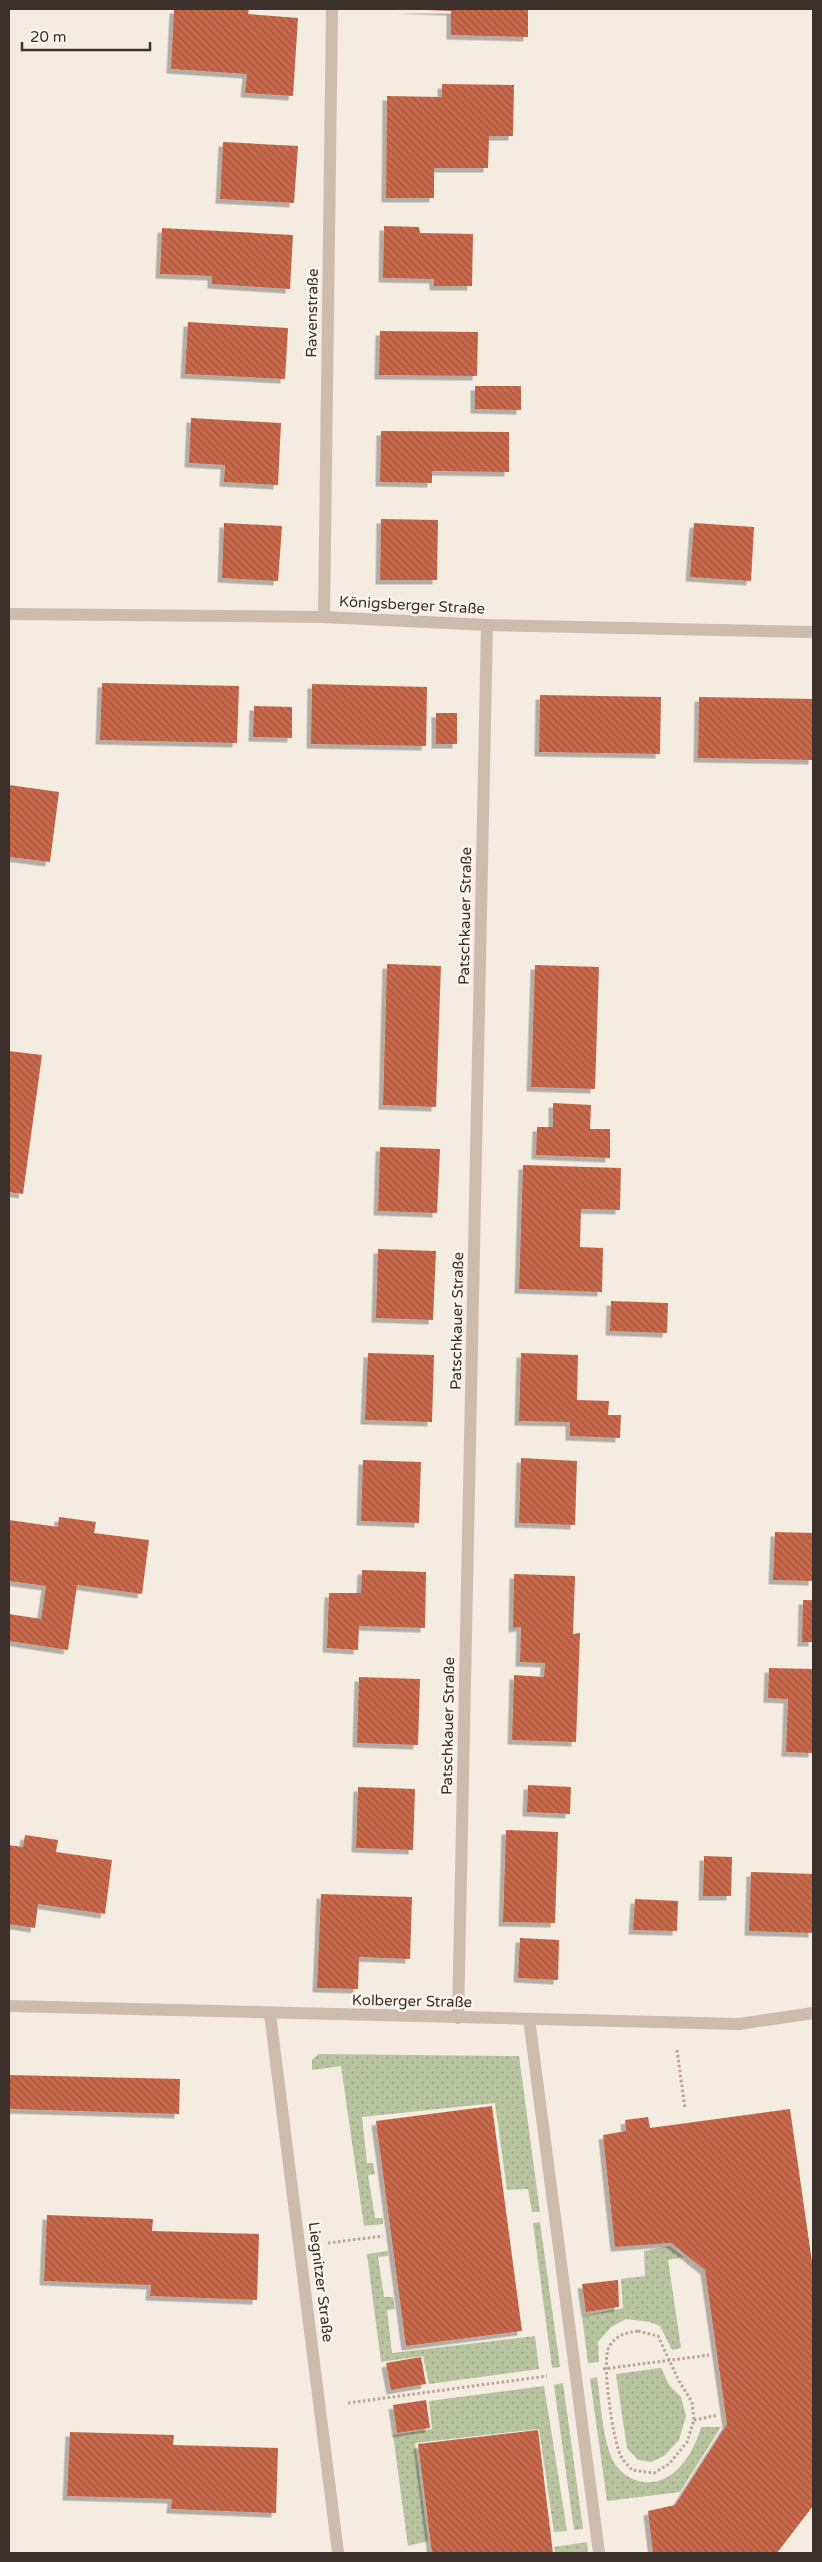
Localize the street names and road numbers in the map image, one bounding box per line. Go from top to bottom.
street label: Ravenstraße [302,268,322,358]
street label: Königsberger Straße [339,592,485,618]
street label: Patschkauer Straße [455,847,475,985]
street label: Patschkauer Straße [447,1252,467,1390]
street label: Patschkauer Straße [438,1657,458,1795]
street label: Kolberger Straße [352,1991,472,2011]
street label: Liegnitzer Straße [305,2221,337,2343]

